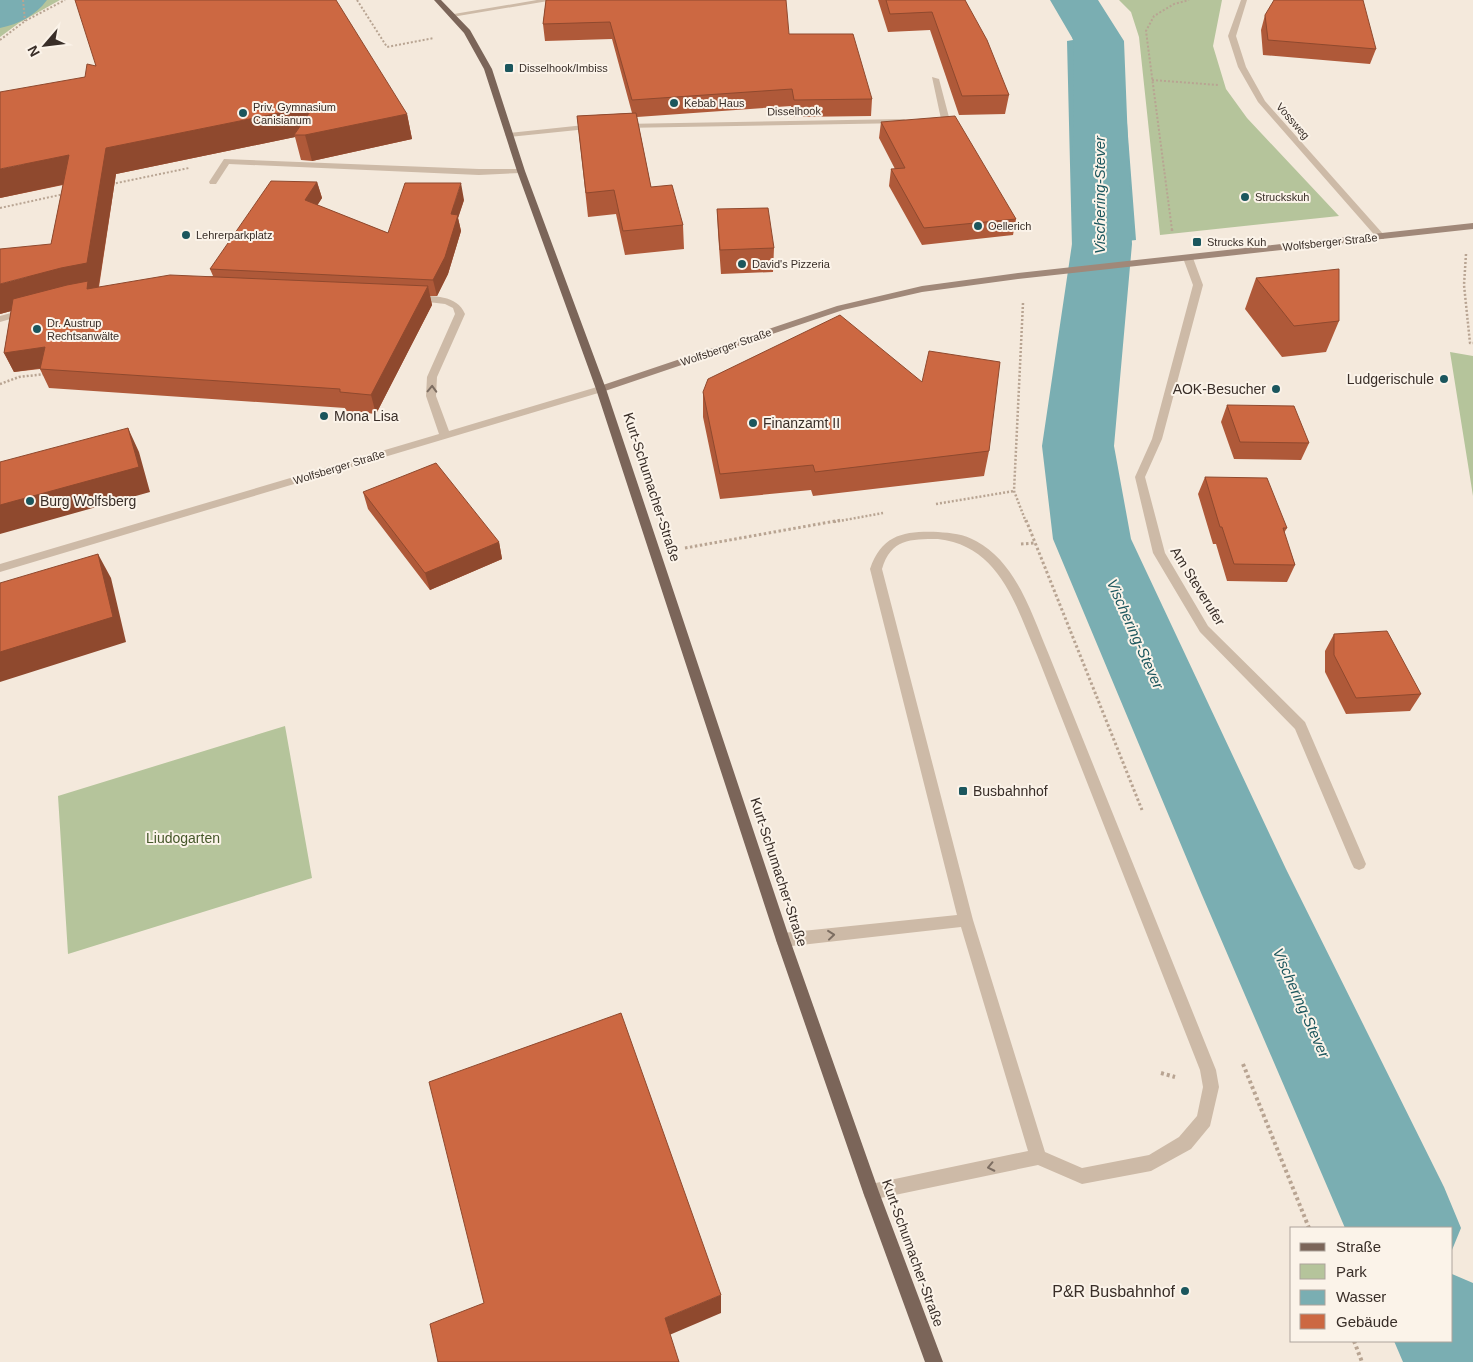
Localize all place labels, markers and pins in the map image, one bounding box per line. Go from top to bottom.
marker: Disselhook/Imbiss [503,62,515,74]
place label: Disselhook/Imbiss [519,62,608,74]
marker: Kebab Haus [668,97,680,109]
place label: Kebab Haus [684,97,745,109]
place label: Priv. Gymnasium Canisianum [253,101,336,126]
marker: Priv. Gymnasium Canisianum [237,107,249,119]
marker: Struckskuh [1239,191,1251,203]
place label: Struckskuh [1255,191,1309,203]
marker: Oellerich [972,220,984,232]
place label: Oellerich [988,220,1031,232]
marker: Lehrerparkplatz [180,229,192,241]
place label: Lehrerparkplatz [196,229,272,241]
marker: Strucks Kuh [1191,236,1203,248]
place label: Strucks Kuh [1207,236,1266,248]
marker: David's Pizzeria [736,258,748,270]
place label: David's Pizzeria [752,258,831,270]
place label: Dr. Austrup Rechtsanwälte [47,317,119,342]
marker: Dr. Austrup Rechtsanwälte [31,323,43,335]
place label: Ludgerischule [1347,371,1434,387]
marker: Ludgerischule [1438,373,1450,385]
place label: AOK-Besucher [1173,381,1266,397]
marker: AOK-Besucher [1270,383,1282,395]
place label: Mona Lisa [334,408,399,424]
marker: Mona Lisa [318,410,330,422]
place label: Finanzamt II [763,415,840,431]
marker: Finanzamt II [747,417,759,429]
place label: Burg Wolfsberg [40,493,136,509]
marker: Burg Wolfsberg [24,495,36,507]
place label: Busbahnhof [973,783,1048,799]
marker: Busbahnhof [957,785,969,797]
place label: P&R Busbahnhof [1052,1283,1176,1300]
marker: P&R Busbahnhof [1179,1285,1191,1297]

